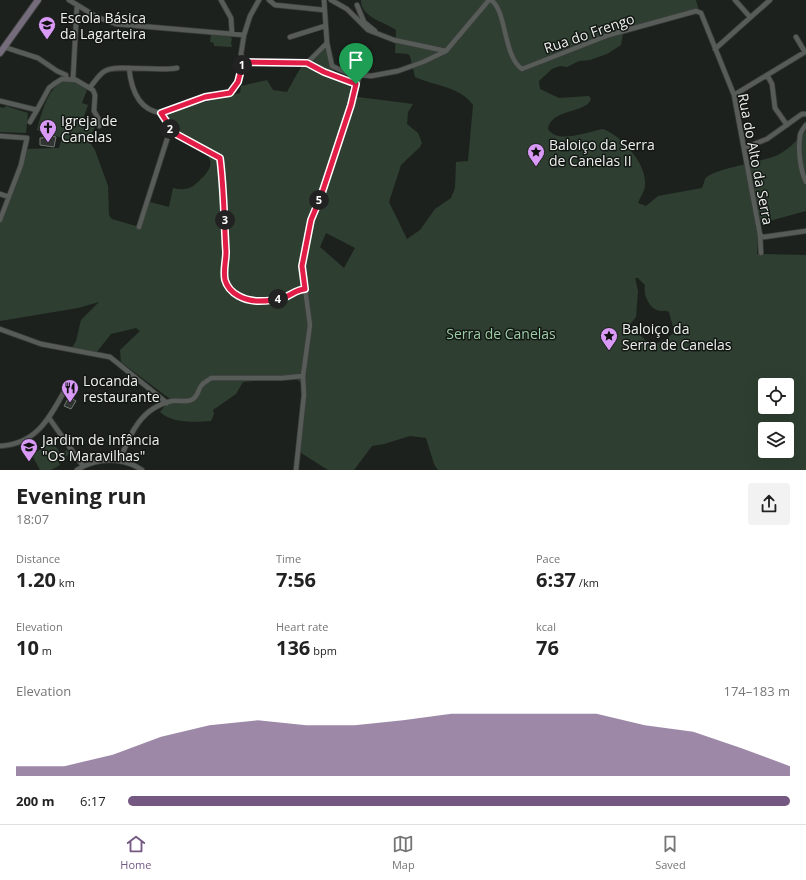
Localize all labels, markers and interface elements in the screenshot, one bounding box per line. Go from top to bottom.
place label: Escola Básica da Lagarteira [60,8,146,43]
street label: Rua do Frengo [541,9,637,57]
school or university icon: Escola Básica da Lagarteira [37,15,57,40]
pin [339,43,373,84]
icon: arrive [345,49,367,71]
pin: 1 [232,55,252,75]
text: 1 [239,57,245,72]
street label: Rua do Alto da Serra [734,92,778,226]
place label: Igreja de Canelas [61,111,118,146]
church icon: Igreja de Canelas [38,118,58,143]
pin: 2 [160,119,180,139]
text: 2 [167,121,173,136]
place label: Baloiço da Serra de Canelas II [549,135,655,170]
place icon: Baloiço da Serra de Canelas II [526,142,546,167]
pin: 5 [309,190,329,210]
text: 5 [316,192,322,207]
pin: 3 [215,210,235,230]
text: 3 [222,212,228,227]
pin: 4 [268,289,288,309]
text: 4 [275,291,281,306]
place label: Baloiço da Serra de Canelas [622,319,732,354]
park label: Serra de Canelas [446,324,556,343]
place icon: Baloiço da Serra de Canelas [599,326,619,351]
place label: Locanda restaurante [83,371,160,406]
restaurant icon: Locanda restaurante [60,378,80,403]
map controls [758,378,794,458]
button: locate [758,378,794,414]
button: layers [758,422,794,458]
place label: Jardim de Infância "Os Maravilhas" [40,430,160,465]
school or university icon: Jardim de Infância "Os Maravilhas" [19,437,39,462]
text: Evening run [16,480,147,510]
button: share [748,483,790,525]
text: 18:07 [16,510,49,528]
text: Distance [16,551,60,566]
text: Time [276,551,301,566]
text: Pace [536,551,560,566]
text: 1.20 [16,566,56,593]
text: 7:56 [276,566,316,593]
text: 6:37 [536,566,576,593]
text: km [56,575,75,590]
text: /km [576,575,599,590]
text: Elevation [16,619,63,634]
text: Heart rate [276,619,328,634]
text: kcal [536,619,556,634]
text: 10 [16,634,39,661]
text: 136 [276,634,310,661]
text: 76 [536,634,559,661]
text: m [39,643,52,658]
text: bpm [310,643,337,658]
text: Elevation [16,682,71,700]
text: 174–183 m [723,682,790,700]
text: 200 m [16,792,54,810]
text: 6:17 [80,792,106,810]
tab: Home [120,833,151,872]
tab: Map [392,833,415,872]
tab: Saved [655,833,686,872]

